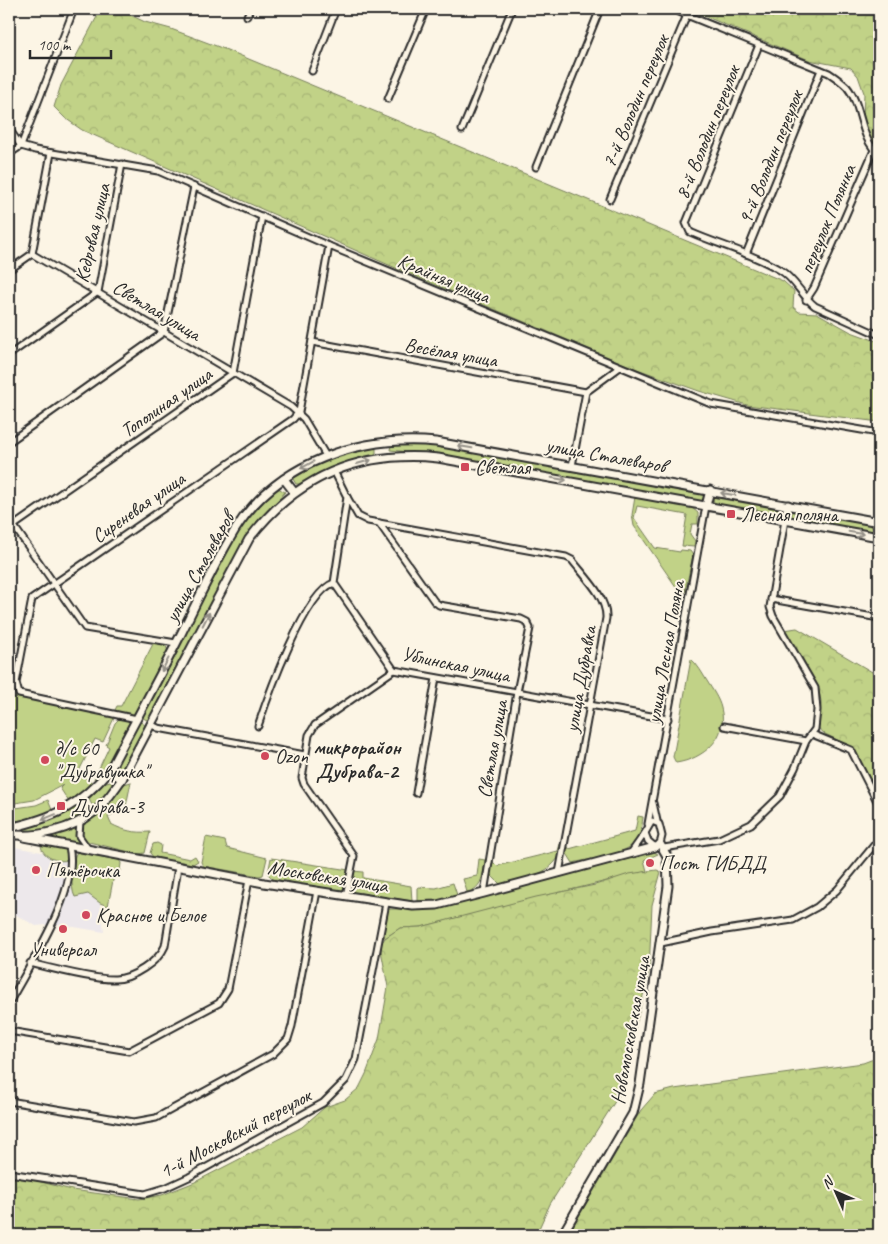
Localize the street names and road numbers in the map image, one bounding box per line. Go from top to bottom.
street label: 7-й Володин переулок [596,29,675,171]
street label: 8-й Володин переулок [669,60,746,203]
street label: 9-й Володин переулок [732,85,809,228]
street label: переулок Полянка [793,160,862,278]
street label: Кедровая улица [69,180,116,285]
street label: Крайняя улица [394,248,495,310]
street label: Светлая улица [108,274,207,347]
street label: Весёлая улица [403,332,501,373]
street label: Тополиная улица [116,361,218,443]
street label: улица Сталеваров [543,432,673,479]
street label: Сиреневая улица [87,465,191,549]
street label: улица Сталеваров [159,504,242,627]
street label: улица Лесная Поляна [640,577,691,726]
street label: улица Дубравка [559,622,602,735]
street label: Ублинская улица [400,641,514,689]
street label: Светлая улица [472,697,514,800]
street label: Московская улица [266,855,391,899]
street label: Новомосковская улица [605,952,656,1106]
street label: 1-й Московский переулок [155,1082,317,1184]

